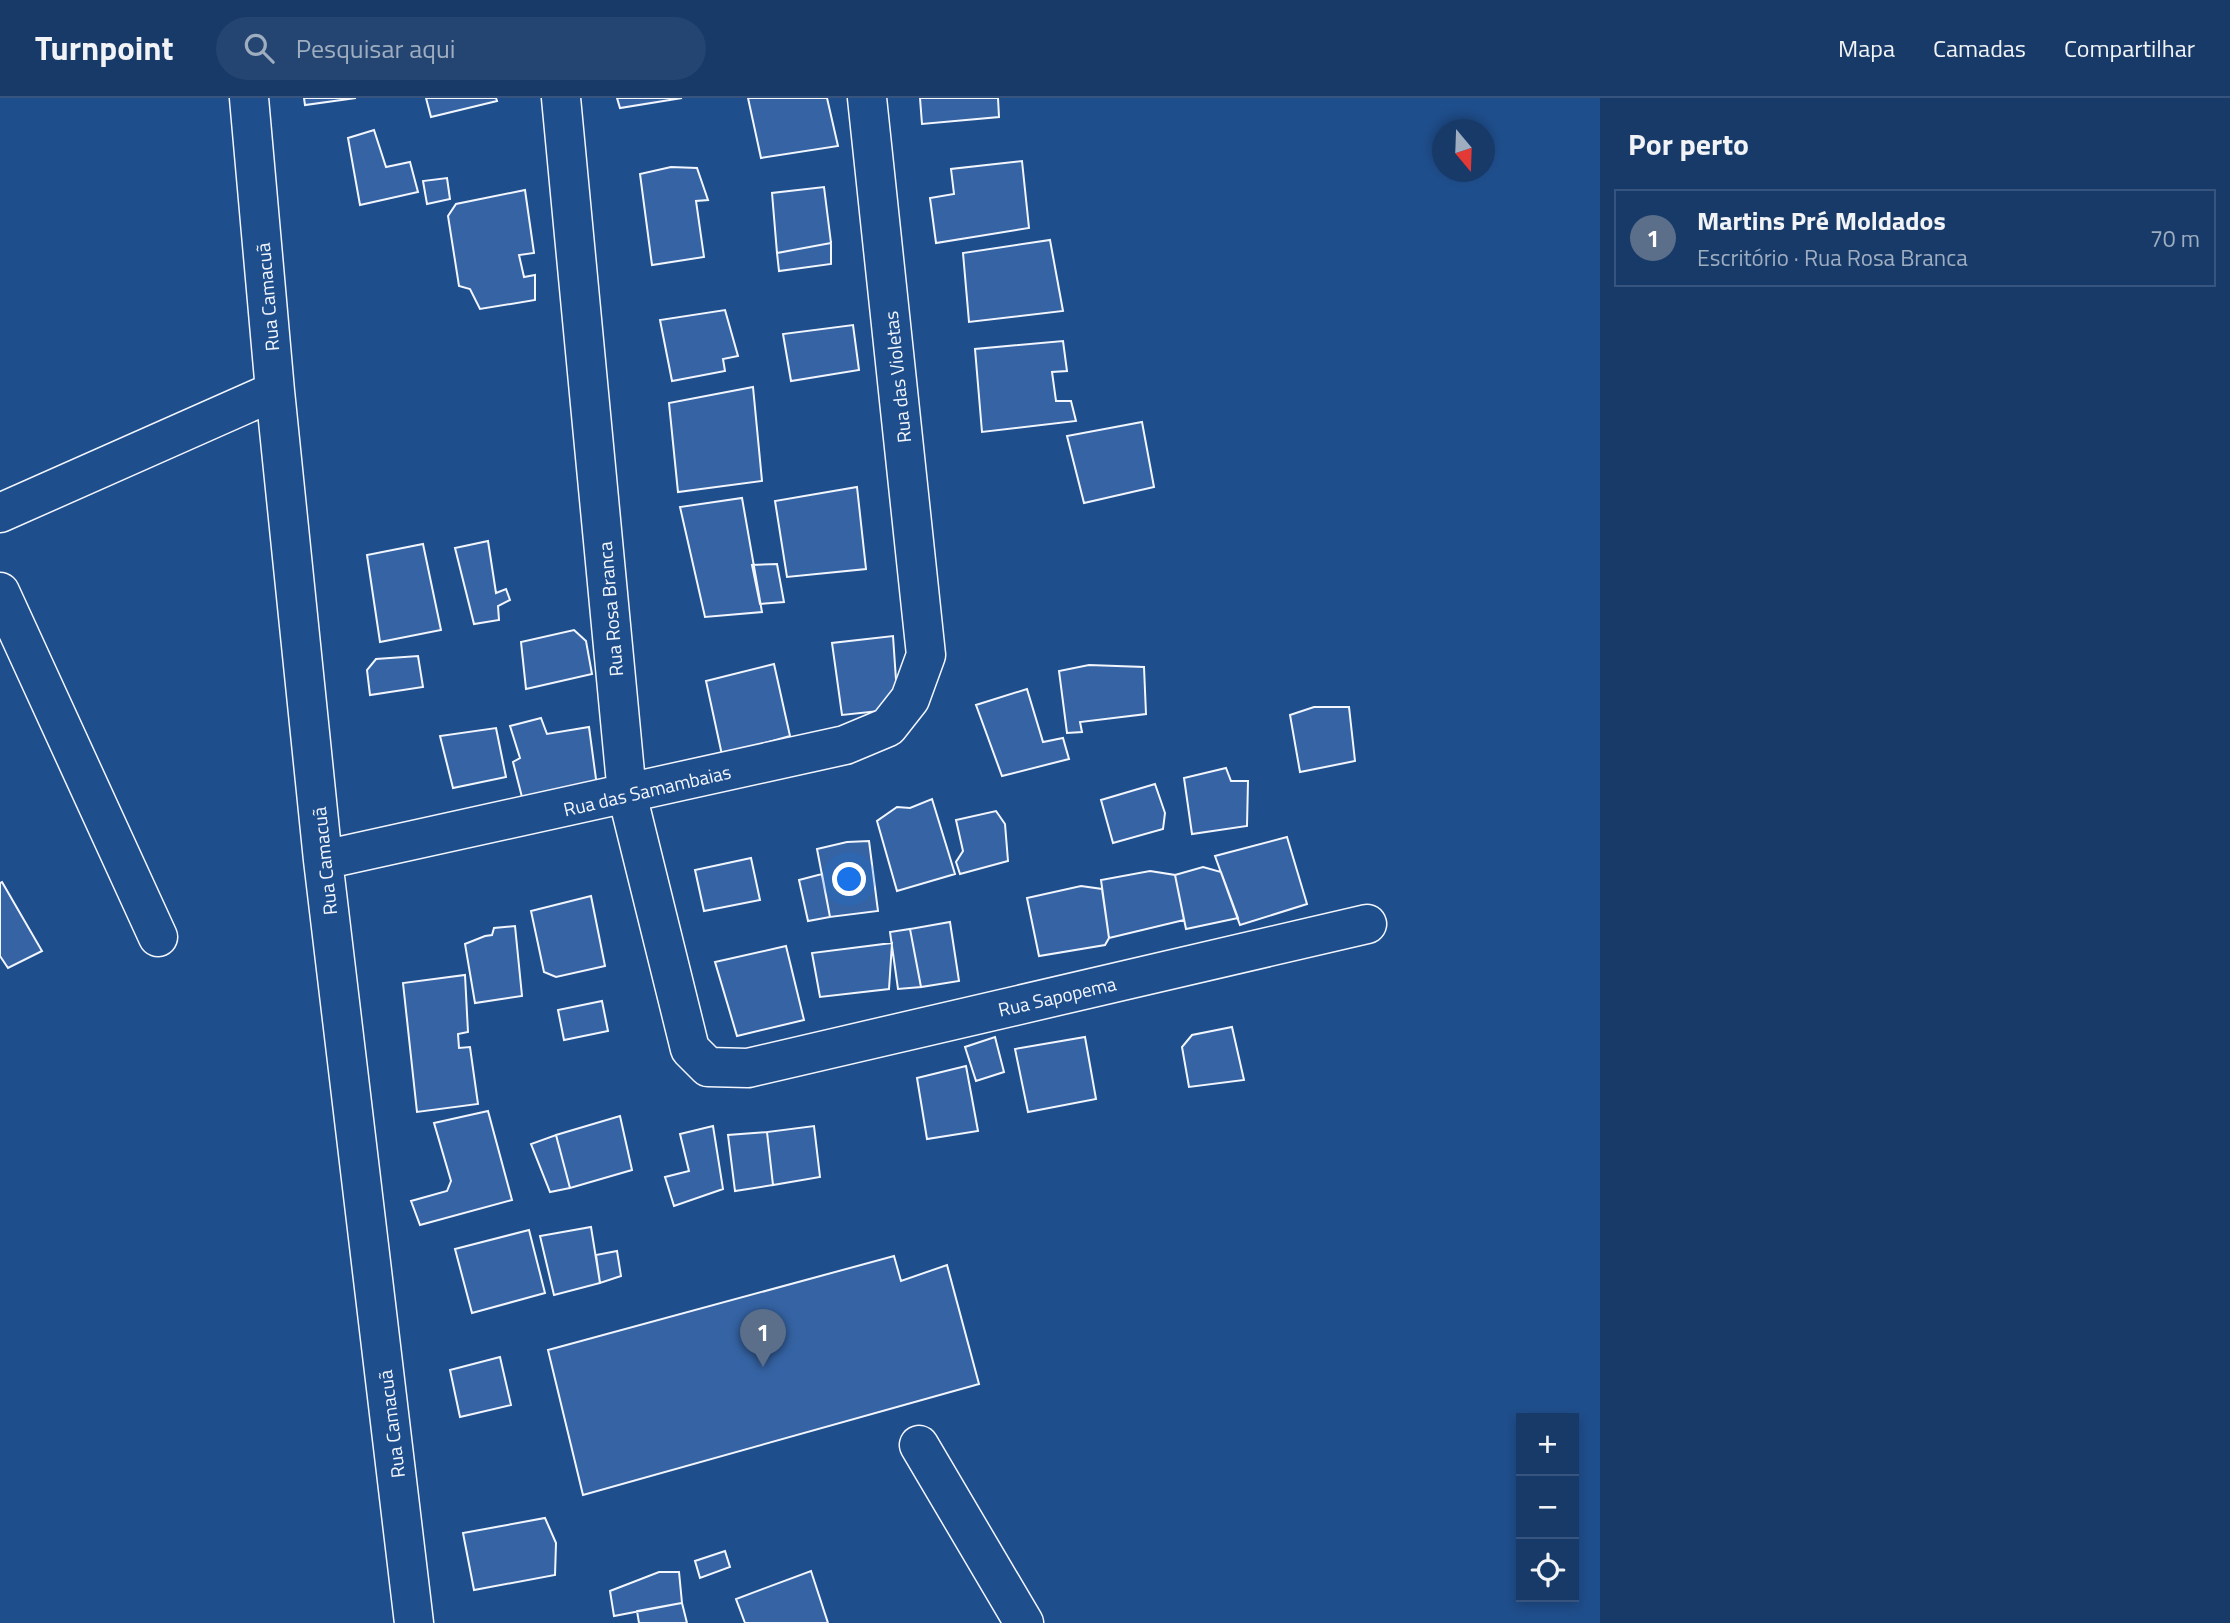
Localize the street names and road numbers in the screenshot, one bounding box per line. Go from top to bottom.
street label: Rua Camacuã [248,241,286,352]
street label: Rua das Violetas [876,310,918,444]
street label: Rua Rosa Branca [590,540,630,678]
street label: Rua das Samambaias [560,757,734,823]
street label: Rua Camacuã [304,805,344,917]
street label: Rua Sapopema [995,968,1119,1024]
street label: Rua Camacuã [370,1368,412,1480]

